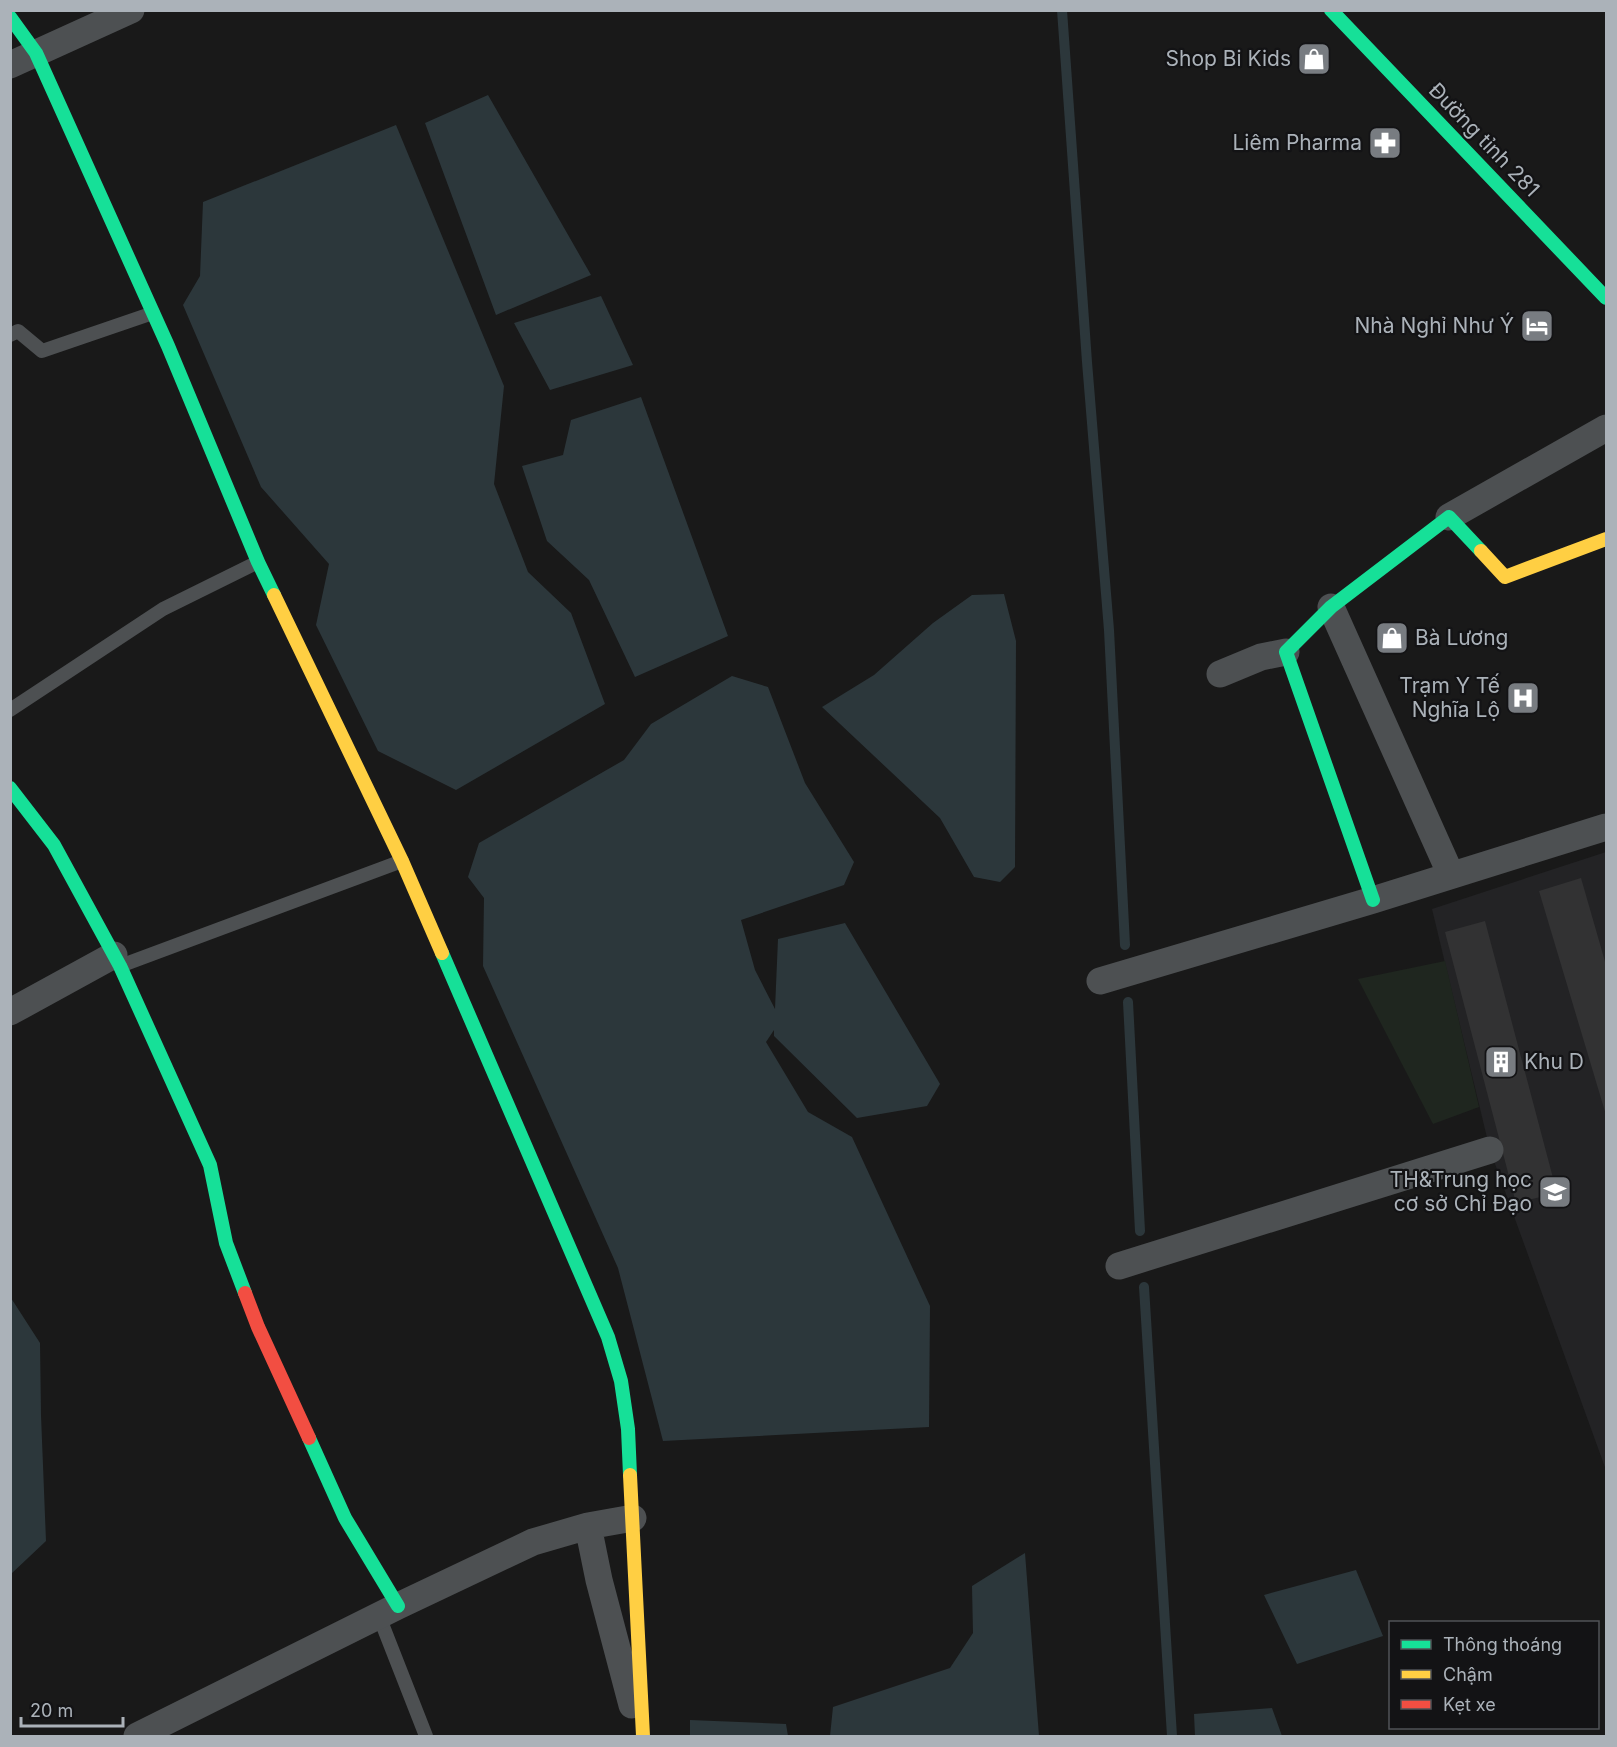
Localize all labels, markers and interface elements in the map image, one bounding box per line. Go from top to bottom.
shop icon: Shop Bi Kids [1296,41,1332,77]
place label: Shop Bi Kids [1166,46,1291,71]
street label: Đường tỉnh 281 [1424,78,1545,202]
pharmacy icon: Liêm Pharma [1367,125,1403,161]
place label: Liêm Pharma [1232,130,1362,155]
hotel icon: Nhà Nghỉ Như Ý [1519,308,1555,344]
place label: Nhà Nghỉ Như Ý [1355,312,1514,338]
shop icon: Bà Lương [1374,620,1410,656]
place label: Bà Lương [1415,625,1508,650]
place label: Trạm Y Tế Nghĩa Lộ [1399,673,1500,722]
hospital icon: Trạm Y Tế Nghĩa Lộ [1505,680,1541,716]
building icon: Khu D [1483,1044,1519,1080]
place label: Khu D [1524,1049,1584,1074]
place label: TH&Trung học cơ sở Chỉ Đạo [1390,1167,1532,1216]
school or university icon: TH&Trung học cơ sở Chỉ Đạo [1537,1174,1573,1210]
legend [1389,1621,1599,1729]
text: Thông thoáng [1443,1634,1562,1655]
text: Chậm [1443,1664,1493,1685]
scale bar [21,1690,123,1728]
text: Kẹt xe [1443,1694,1496,1715]
text: 20 m [30,1700,73,1721]

